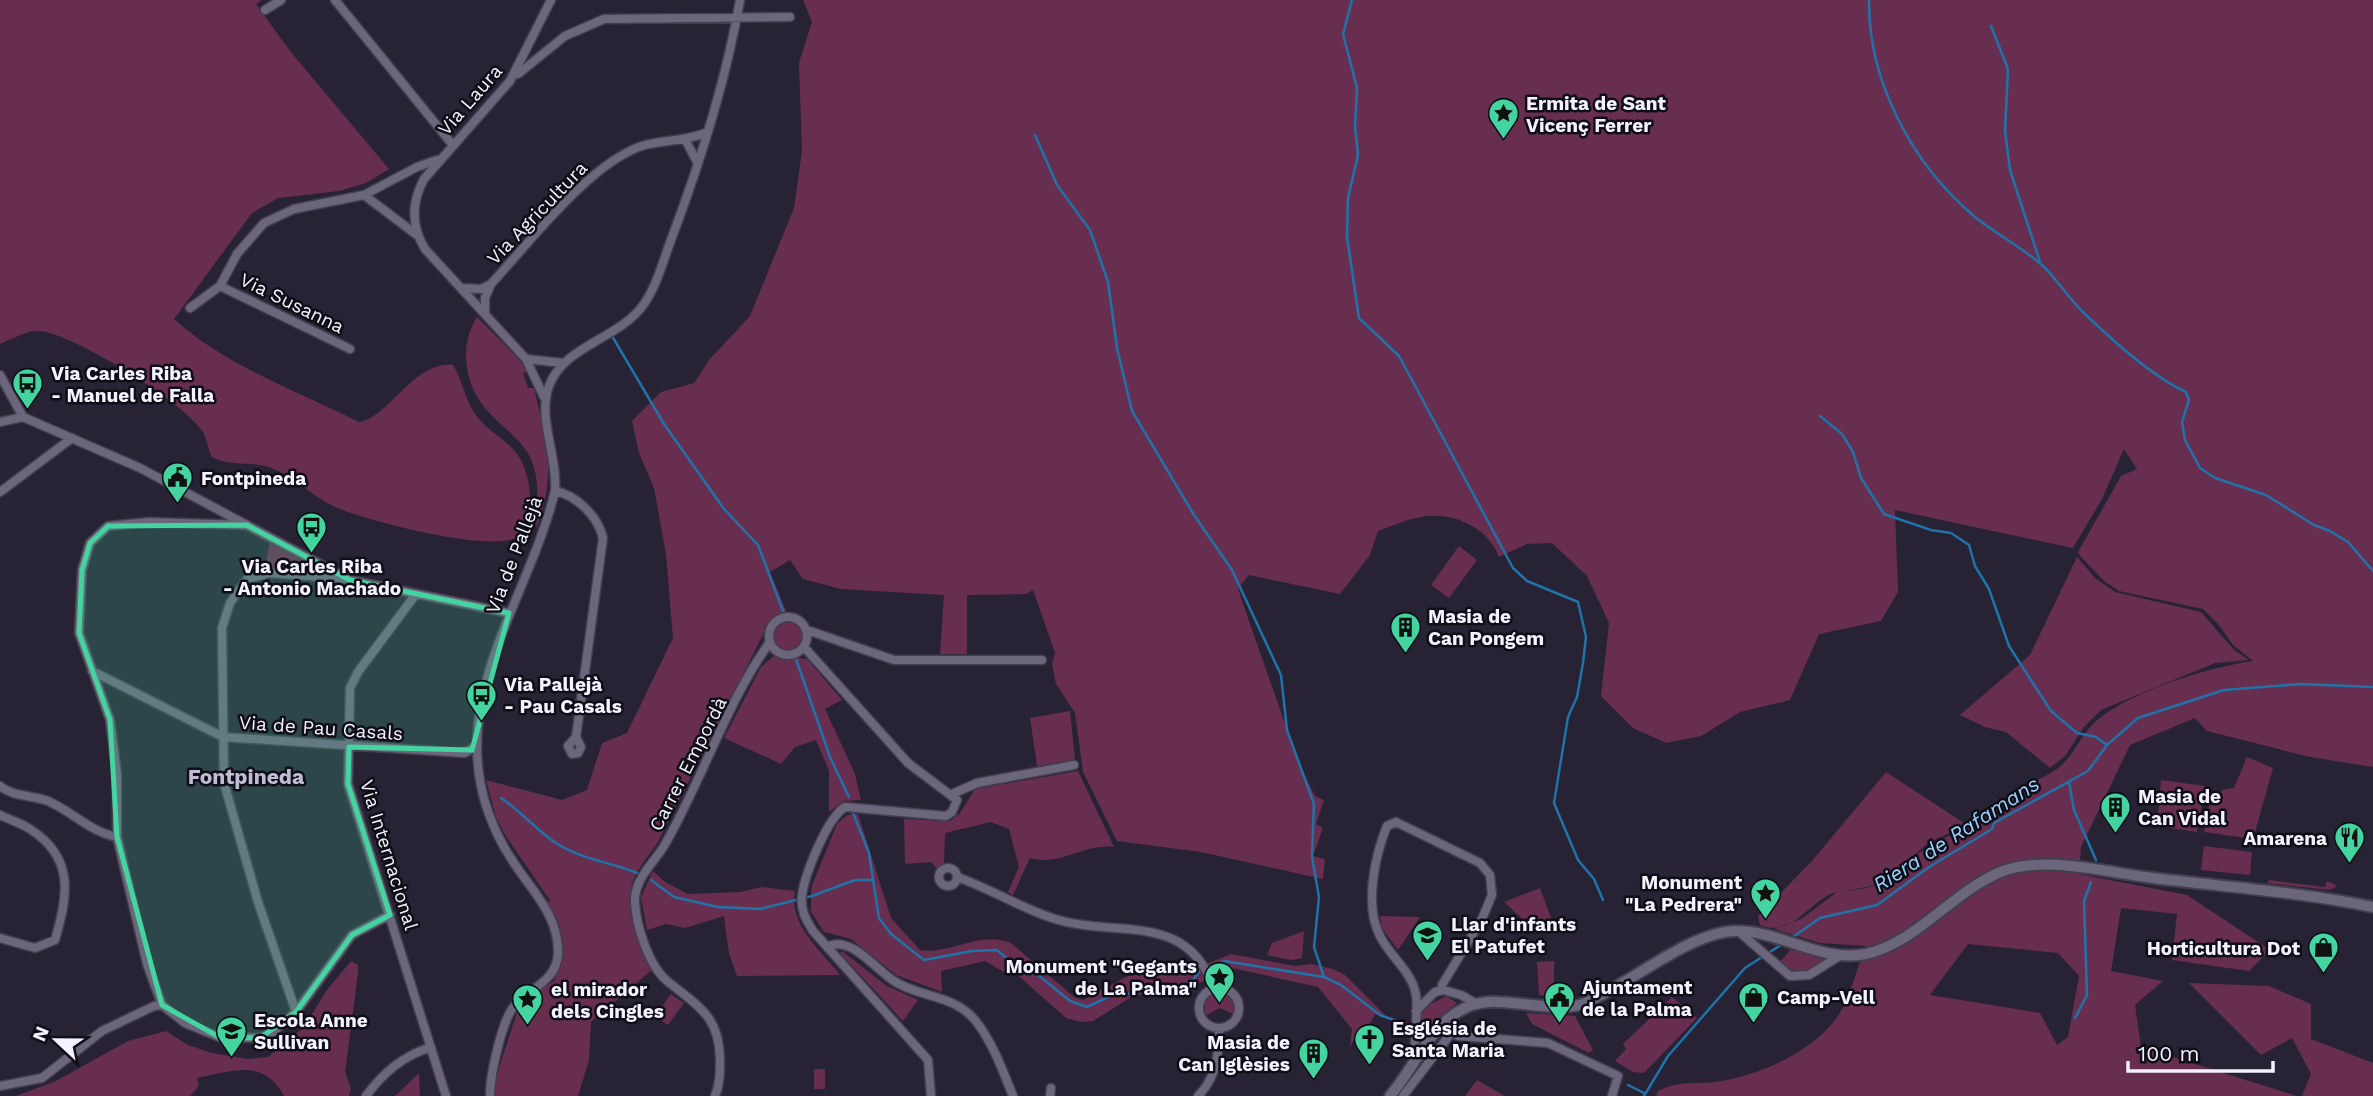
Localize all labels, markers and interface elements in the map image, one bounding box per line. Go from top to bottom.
street label: Via Laura [433,60,507,140]
place label: Ermita de Sant Vicenç Ferrer [1526,92,1667,137]
place icon: Ermita de Sant Vicenç Ferrer [1486,97,1520,141]
street label: Via Agricultura [482,156,592,269]
street label: Via Susanna [236,268,348,338]
place label: Via Carles Riba - Manuel de Falla [51,362,214,407]
bus stop icon: Via Carles Riba - Manuel de Falla [11,367,45,411]
public building icon: Fontpineda [161,461,195,505]
place label: Fontpineda [201,467,306,490]
street label: Via de Pallejà [481,493,547,617]
bus stop icon: Via Carles Riba - Antonio Machado [295,510,329,554]
place label: Via Carles Riba - Antonio Machado [223,555,401,600]
place label: Masia de Can Pongem [1428,605,1544,650]
building icon: Masia de Can Pongem [1388,610,1422,654]
place label: Via Pallejà - Pau Casals [504,673,622,718]
bus stop icon: Via Pallejà - Pau Casals [464,678,498,722]
street label: Carrer Empordà [644,693,732,835]
street label: Via de Pau Casals [238,711,404,745]
district label: Fontpineda [188,764,305,789]
water label: Riera de Rafamans [1868,771,2044,897]
street label: Via Internacional [355,777,423,933]
place label: Masia de Can Vidal [2138,785,2227,830]
building icon: Masia de Can Vidal [2098,790,2132,834]
restaurant icon: Amarena [2333,821,2367,865]
place label: Amarena [2243,827,2327,850]
place label: Monument "La Pedrera" [1625,871,1743,916]
place icon: Monument "La Pedrera" [1748,876,1782,920]
place label: Llar d'infants El Patufet [1451,913,1576,958]
school or university icon: Llar d'infants El Patufet [1411,918,1445,962]
shop icon: Horticultura Dot [2306,931,2340,975]
place label: Horticultura Dot [2147,937,2301,960]
place label: Monument "Gegants de La Palma" [1005,955,1197,1000]
place icon: Monument "Gegants de La Palma" [1203,960,1237,1004]
place label: Ajuntament de la Palma [1582,976,1693,1021]
place label: el mirador dels Cingles [551,978,664,1023]
shop icon: Camp-Vell [1737,980,1771,1024]
public building icon: Ajuntament de la Palma [1542,981,1576,1025]
place icon: el mirador dels Cingles [511,983,545,1027]
place label: Camp-Vell [1777,986,1876,1009]
north arrow [21,1005,91,1075]
place label: Escola Anne Sullivan [254,1009,368,1054]
school or university icon: Escola Anne Sullivan [214,1014,248,1058]
place label: Església de Santa Maria [1392,1017,1505,1062]
church icon: Església de Santa Maria [1352,1022,1386,1066]
text: N [27,1023,54,1045]
scale bar [2128,1030,2273,1074]
place label: Masia de Can Iglèsies [1178,1031,1290,1076]
building icon: Masia de Can Iglèsies [1296,1036,1330,1080]
text: 100 m [2138,1041,2200,1066]

